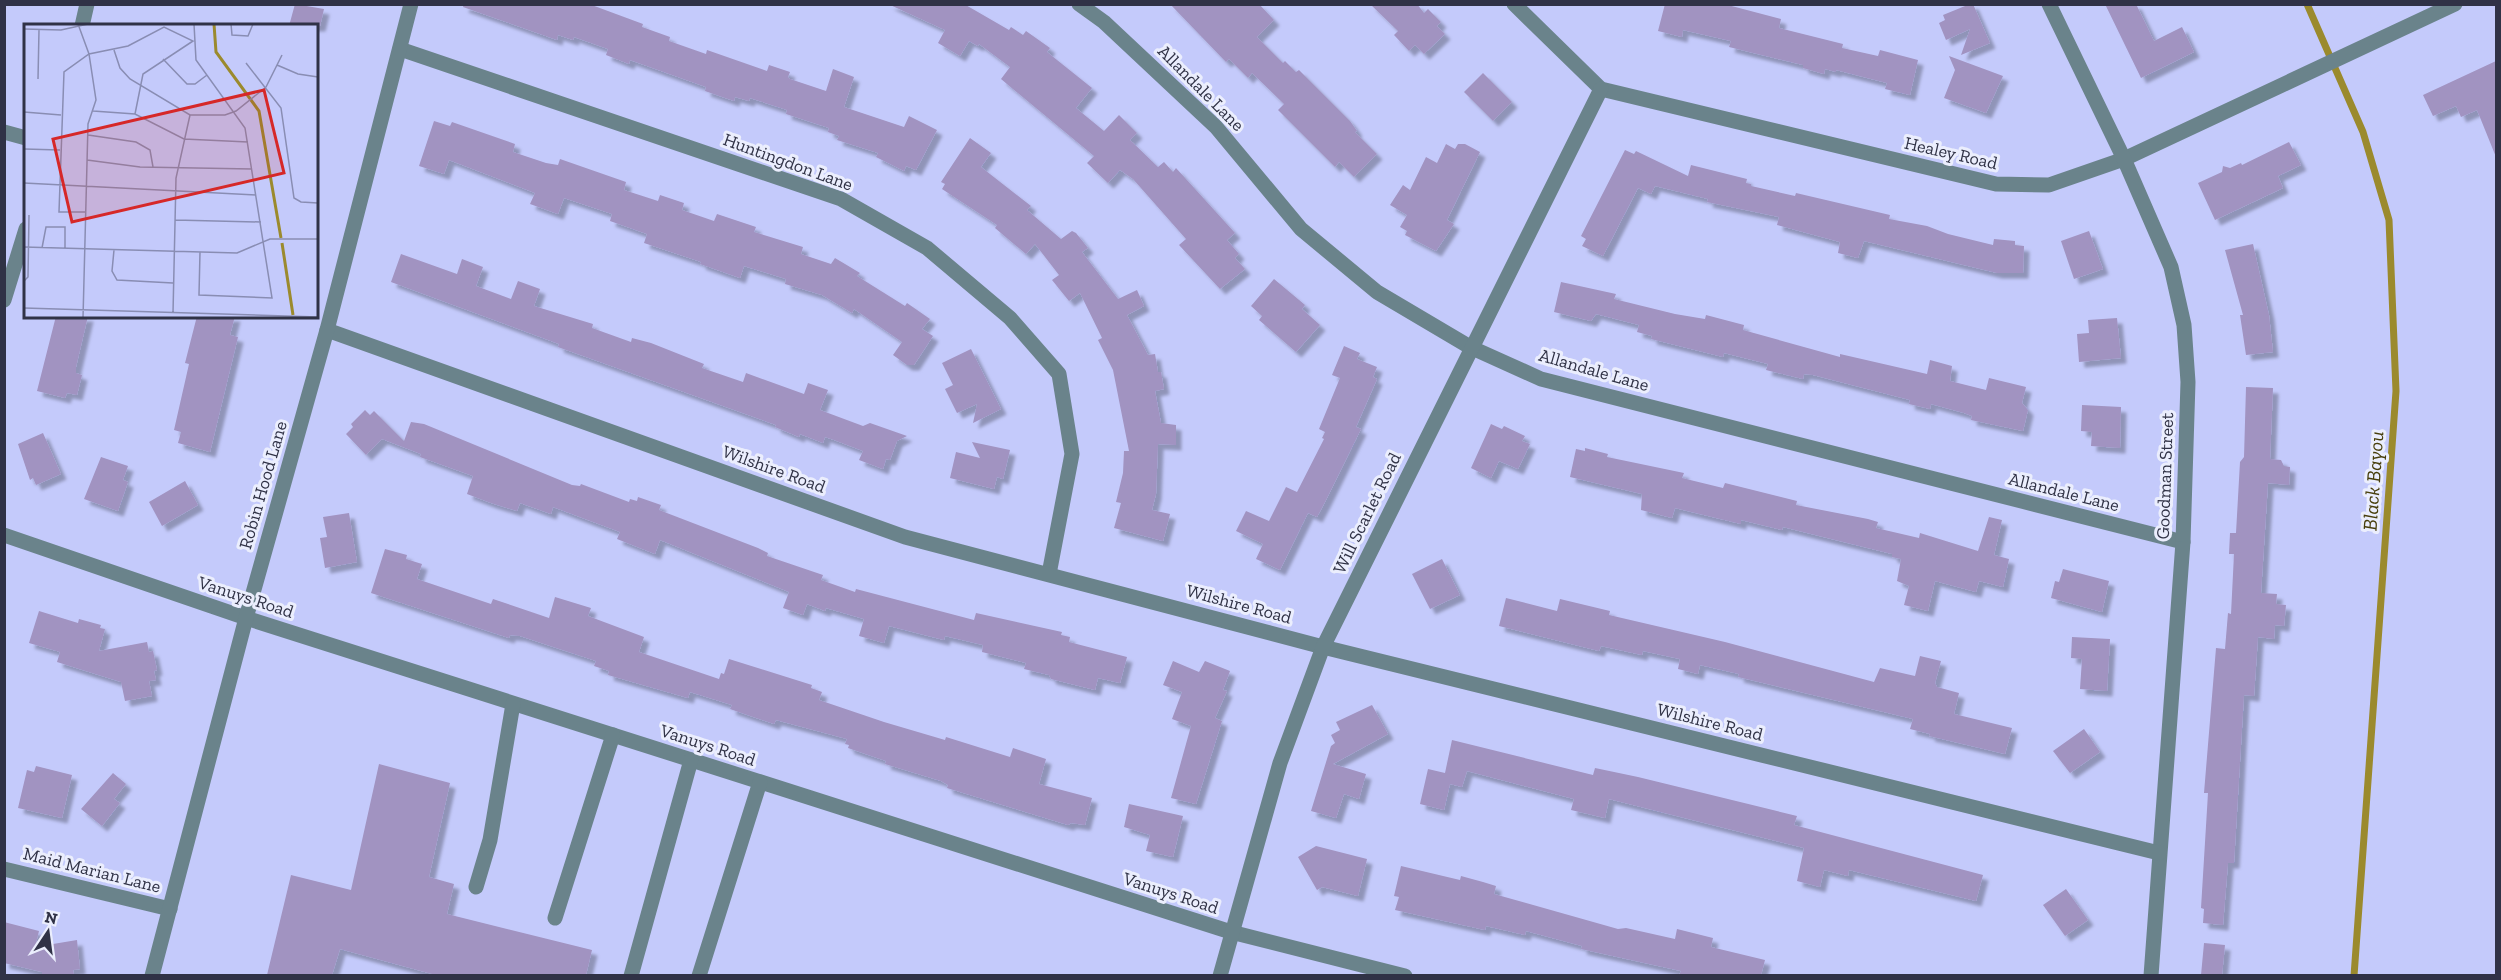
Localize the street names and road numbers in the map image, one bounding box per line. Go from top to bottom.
street label: Allandale Lane [1153,40,1249,136]
street label: Huntingdon Lane [720,128,856,196]
street label: Healey Road [1902,132,2000,174]
street label: Allandale Lane [1536,344,1652,396]
street label: Goodman Street [2152,412,2178,540]
street label: Robin Hood Lane [234,418,292,552]
street label: Wilshire Road [719,440,829,498]
street label: Will Scarlet Road [1328,449,1406,577]
street label: Allandale Lane [2006,468,2122,516]
street label: Vanuys Road [195,571,297,623]
street label: Wilshire Road [1184,579,1294,629]
street label: Wilshire Road [1655,698,1765,746]
street label: Vanuys Road [657,719,759,771]
street label: Maid Marian Lane [21,842,163,898]
street label: Vanuys Road [1120,867,1222,919]

